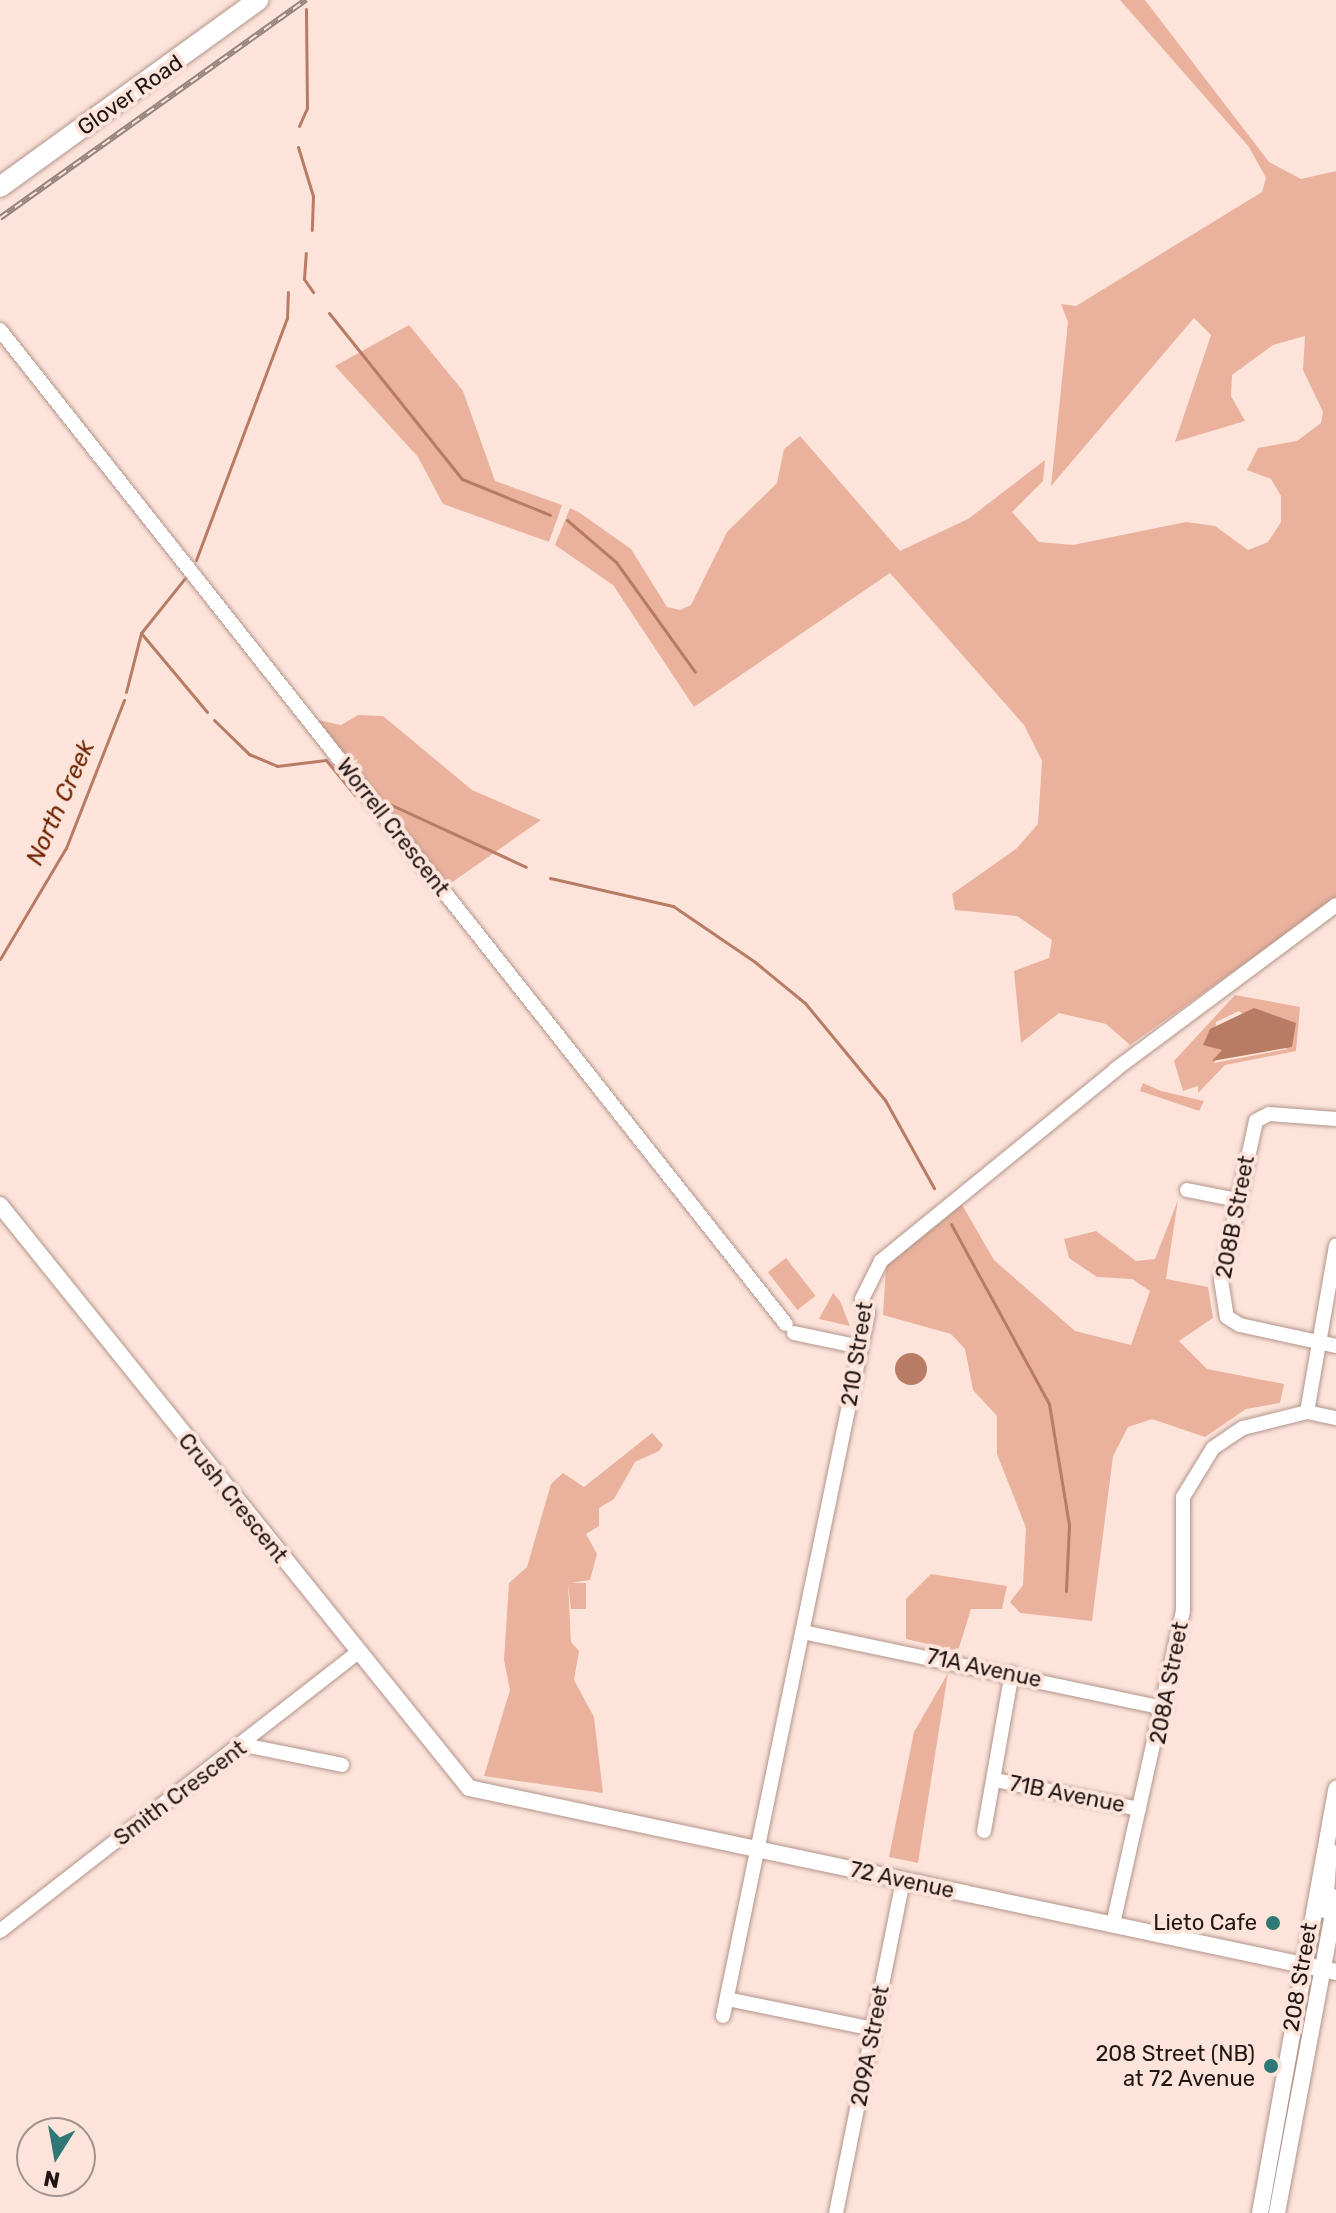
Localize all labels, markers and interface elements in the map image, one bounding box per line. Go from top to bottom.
street label: Glover Road [72,49,188,141]
water label: North Creek [21,736,101,870]
street label: Worrell Crescent [331,753,455,901]
street label: 208B Street [1210,1153,1260,1281]
street label: 210 Street [836,1300,878,1408]
street label: Crush Crescent [173,1428,293,1568]
street label: 208A Street [1144,1619,1194,1747]
street label: 71A Avenue [924,1643,1044,1693]
street label: Smith Crescent [109,1735,251,1851]
street label: 71B Avenue [1007,1770,1127,1818]
street label: 72 Avenue [847,1856,957,1904]
place label: Lieto Cafe [1153,1910,1257,1936]
marker: Lieto Cafe [1264,1914,1282,1932]
street label: 208 Street [1277,1921,1323,2033]
street label: 209A Street [845,1983,895,2109]
place label: 208 Street (NB) at 72 Avenue [1095,2040,1255,2092]
marker: 208 Street (NB) at 72 Avenue [1262,2057,1280,2075]
north arrow [16,2117,96,2197]
text: N [41,2164,62,2194]

